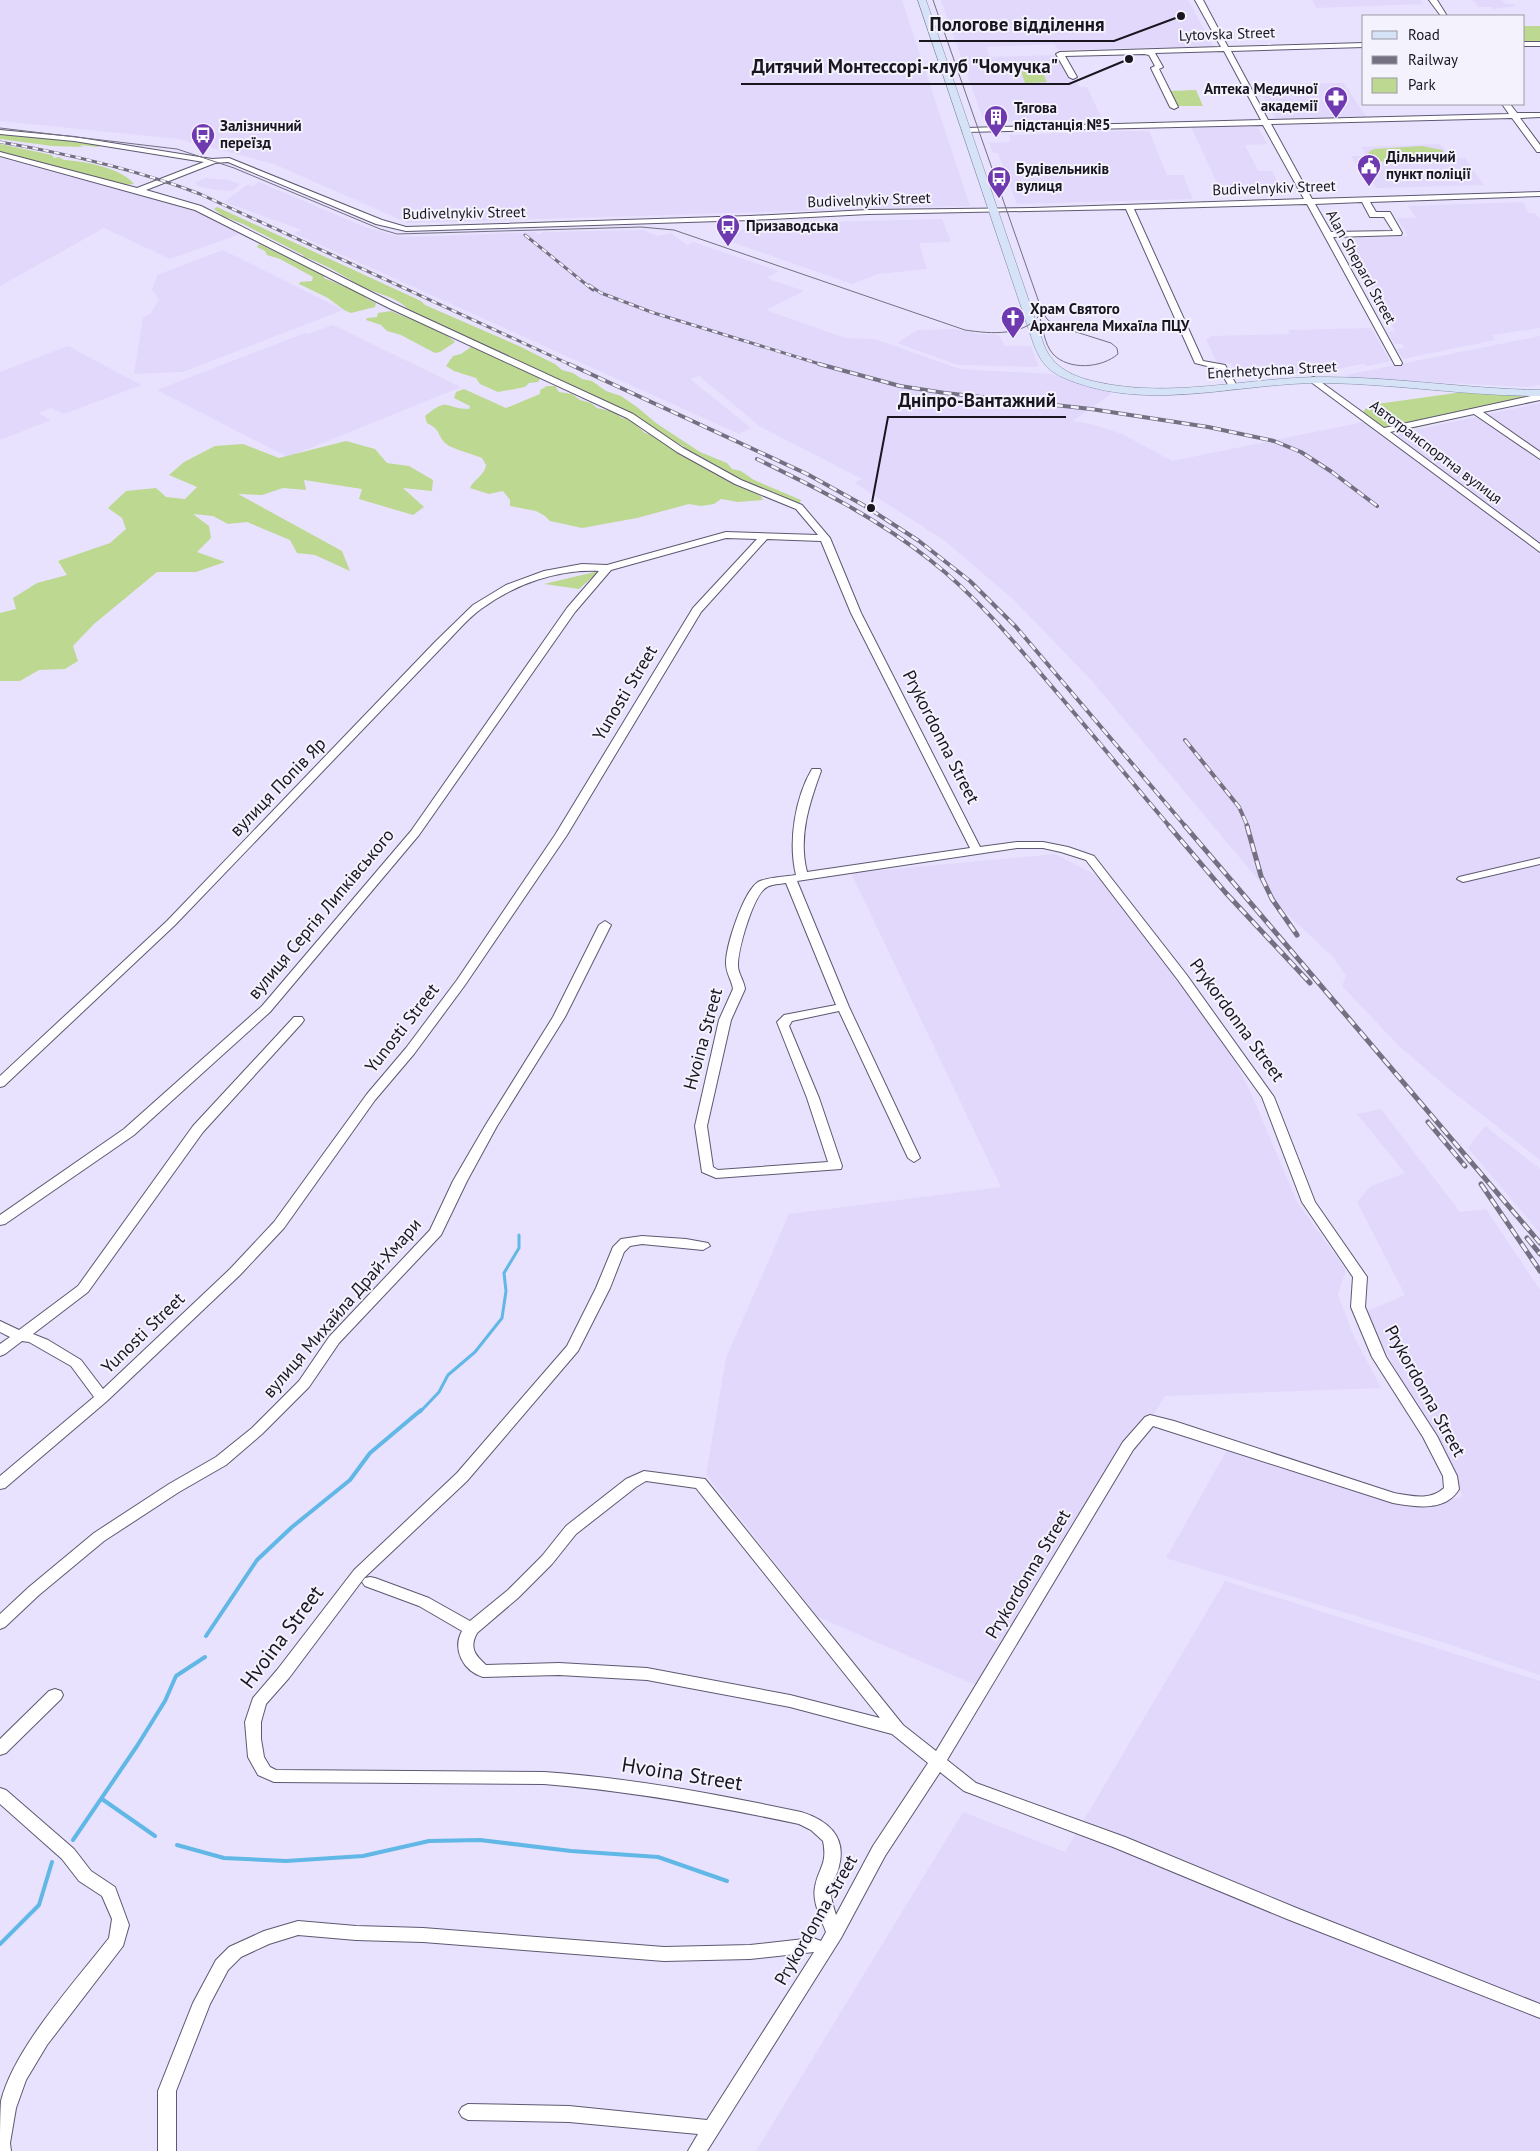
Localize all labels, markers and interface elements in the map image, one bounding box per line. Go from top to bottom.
callout: Пологове відділення [919,7,1114,41]
text: Пологове відділення [930,12,1104,36]
legend [1362,15,1525,105]
street label: Lytovska Street [1178,22,1276,45]
text: Road [1408,25,1440,44]
callout: Дитячий Монтессорі-клуб "Чомучка" [741,50,1069,84]
text: Railway [1408,50,1458,69]
text: Дитячий Монтессорі-клуб "Чомучка" [752,54,1058,78]
text: Park [1408,75,1436,94]
place label: Аптека Медичної академії [1204,79,1318,115]
pharmacy icon: Аптека Медичної академії [1323,85,1349,119]
place label: Тягова пiдстанцiя №5 [1014,98,1110,134]
building icon: Тягова пiдстанцiя №5 [983,104,1009,138]
place label: Залізничний переїзд [220,116,302,152]
bus stop icon: Залізничний переїзд [190,122,216,156]
place label: Дільничий пункт поліції [1386,147,1471,183]
public building icon: Дільничий пункт поліції [1356,153,1382,187]
place label: Будівельників вулиця [1016,159,1110,195]
bus stop icon: Будівельників вулиця [986,165,1012,199]
street label: Budivelnykiv Street [1212,176,1336,199]
street label: Budivelnykiv Street [807,188,931,211]
street label: Budivelnykiv Street [402,202,526,223]
street label: Alan Shepard Street [1322,206,1401,327]
bus stop icon: Призаводська [715,213,741,247]
place label: Призаводська [746,216,839,235]
place label: Храм Святого Архангела Михаїла ПЦУ [1030,299,1190,335]
church icon: Храм Святого Архангела Михаїла ПЦУ [1000,305,1026,339]
street label: Enerhetychna Street [1207,357,1337,382]
callout: Дніпро-Вантажний [888,383,1066,417]
text: Дніпро-Вантажний [898,388,1056,412]
street label: Автотранспортна вулиця [1366,396,1506,508]
street label: Yunosti Street [587,641,662,745]
street label: Prykordonna Street [898,666,985,807]
street label: вулиця Попів Яр [225,732,331,841]
street label: вулиця Сергія Липківського [242,824,399,1004]
street label: Prykordonna Street [1185,954,1290,1086]
street label: Yunosti Street [360,978,444,1077]
street label: Hvoina Street [678,985,727,1092]
street label: вулиця Михайла Драй-Хмари [257,1213,426,1402]
street label: Yunosti Street [96,1287,189,1378]
street label: Prykordonna Street [1380,1321,1471,1461]
street label: Prykordonna Street [980,1505,1075,1643]
street label: Hvoina Street [234,1580,329,1694]
street label: Hvoina Street [620,1751,744,1796]
street label: Prykordonna Street [769,1850,862,1989]

